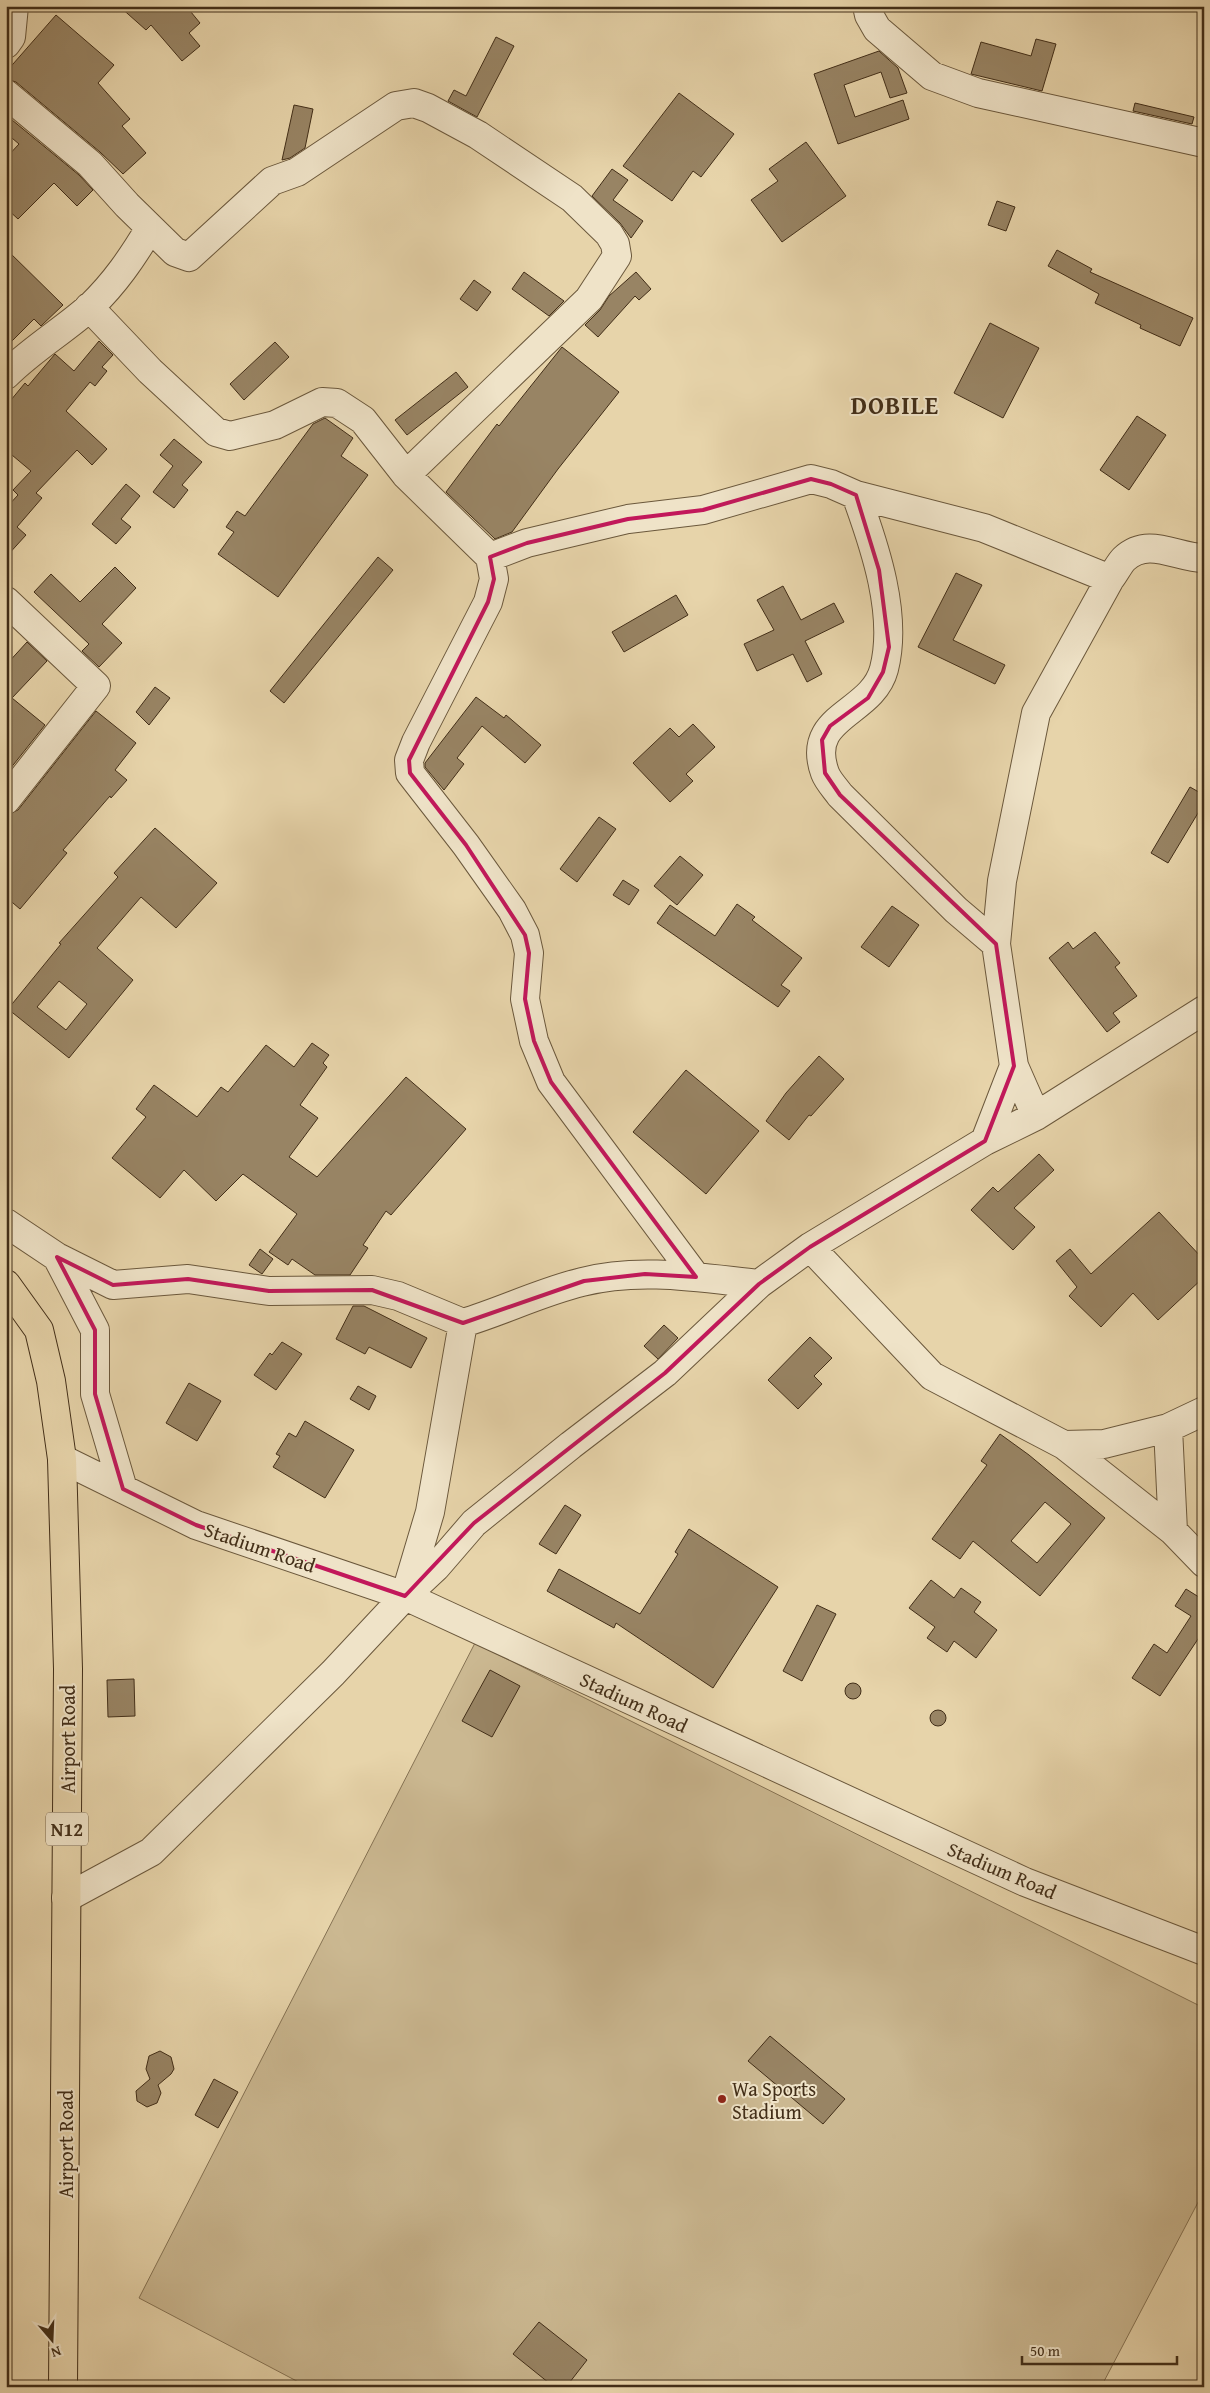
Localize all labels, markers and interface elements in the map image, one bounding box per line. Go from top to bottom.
district label: DOBILE [851,387,939,423]
street label: Stadium Road [200,1514,320,1580]
street label: Stadium Road [575,1664,693,1740]
street label: Airport Road [53,1684,82,1793]
road number: N12 [46,1812,88,1846]
street label: Stadium Road [943,1834,1061,1906]
place label: Wa Sports Stadium [732,2074,816,2126]
street label: Airport Road [51,2089,80,2198]
marker: Wa Sports Stadium [716,2093,728,2105]
north arrow [28,2316,78,2366]
scale bar [1022,2333,1178,2365]
text: 50 m [1030,2340,1061,2361]
text: N [48,2341,64,2363]

